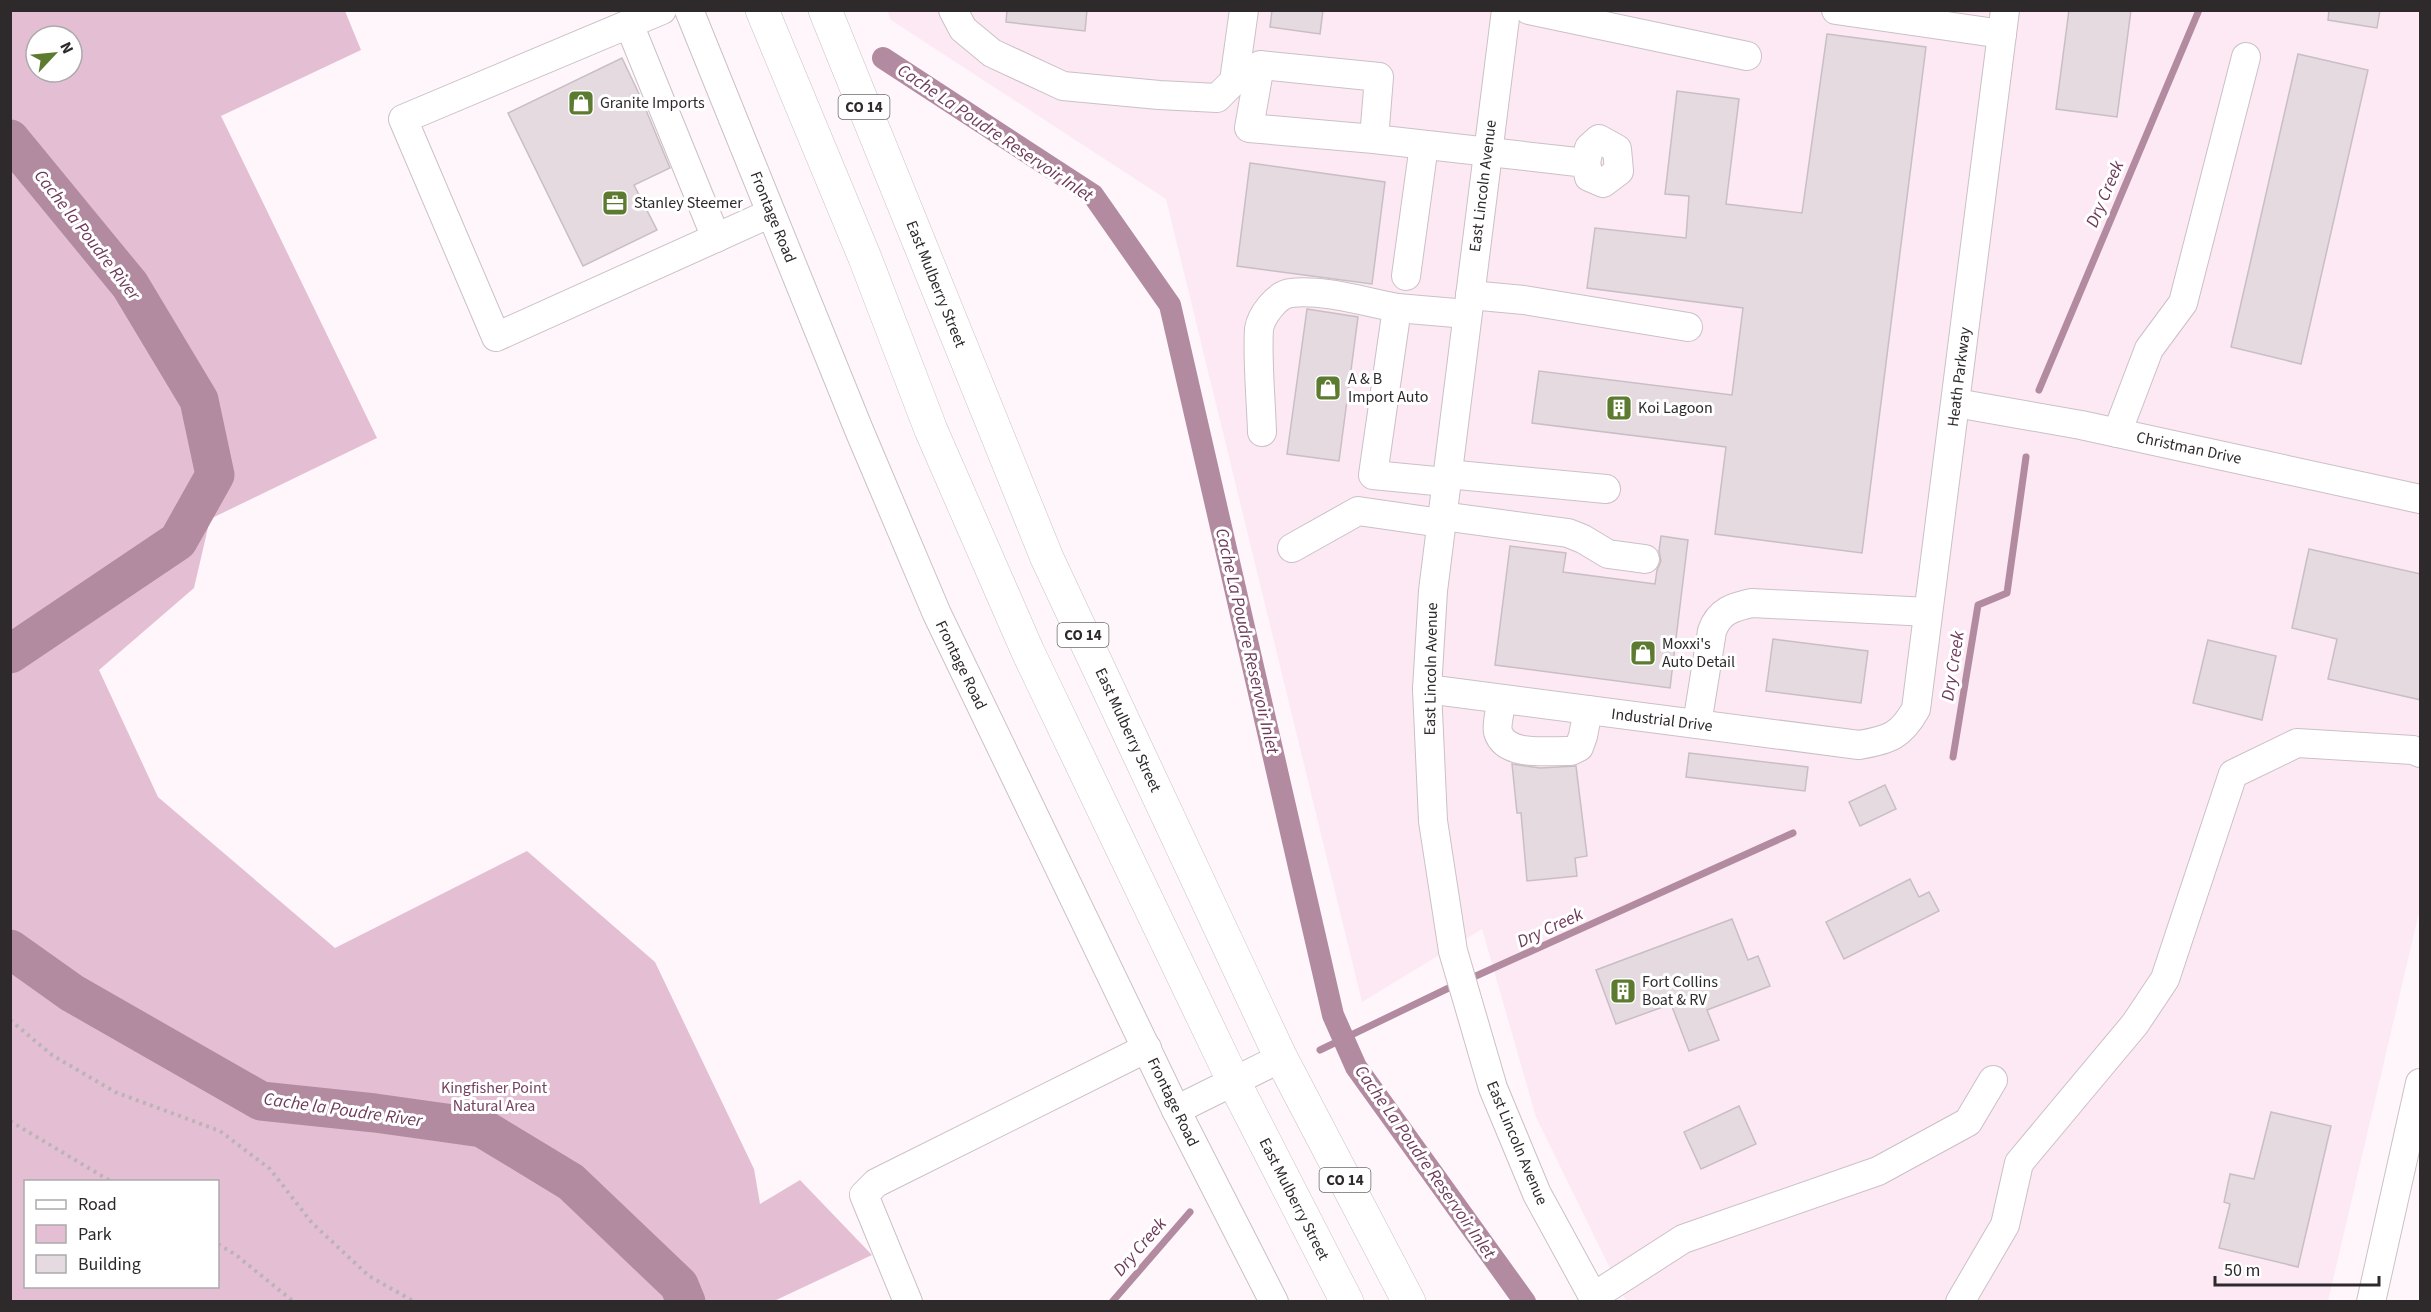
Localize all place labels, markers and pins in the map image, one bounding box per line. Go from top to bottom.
shop icon: Granite Imports [566,88,596,118]
place label: Granite Imports [600,92,705,114]
office icon: Stanley Steemer [600,188,630,218]
place label: Stanley Steemer [634,192,743,214]
place label: A & B Import Auto [1348,368,1428,408]
shop icon: A & B Import Auto [1313,373,1343,403]
building icon: Koi Lagoon [1604,393,1634,423]
place label: Koi Lagoon [1638,397,1713,419]
place label: Moxxi's Auto Detail [1662,633,1735,673]
shop icon: Moxxi's Auto Detail [1628,638,1658,668]
place label: Fort Collins Boat & RV [1642,971,1718,1011]
building icon: Fort Collins Boat & RV [1608,976,1638,1006]

